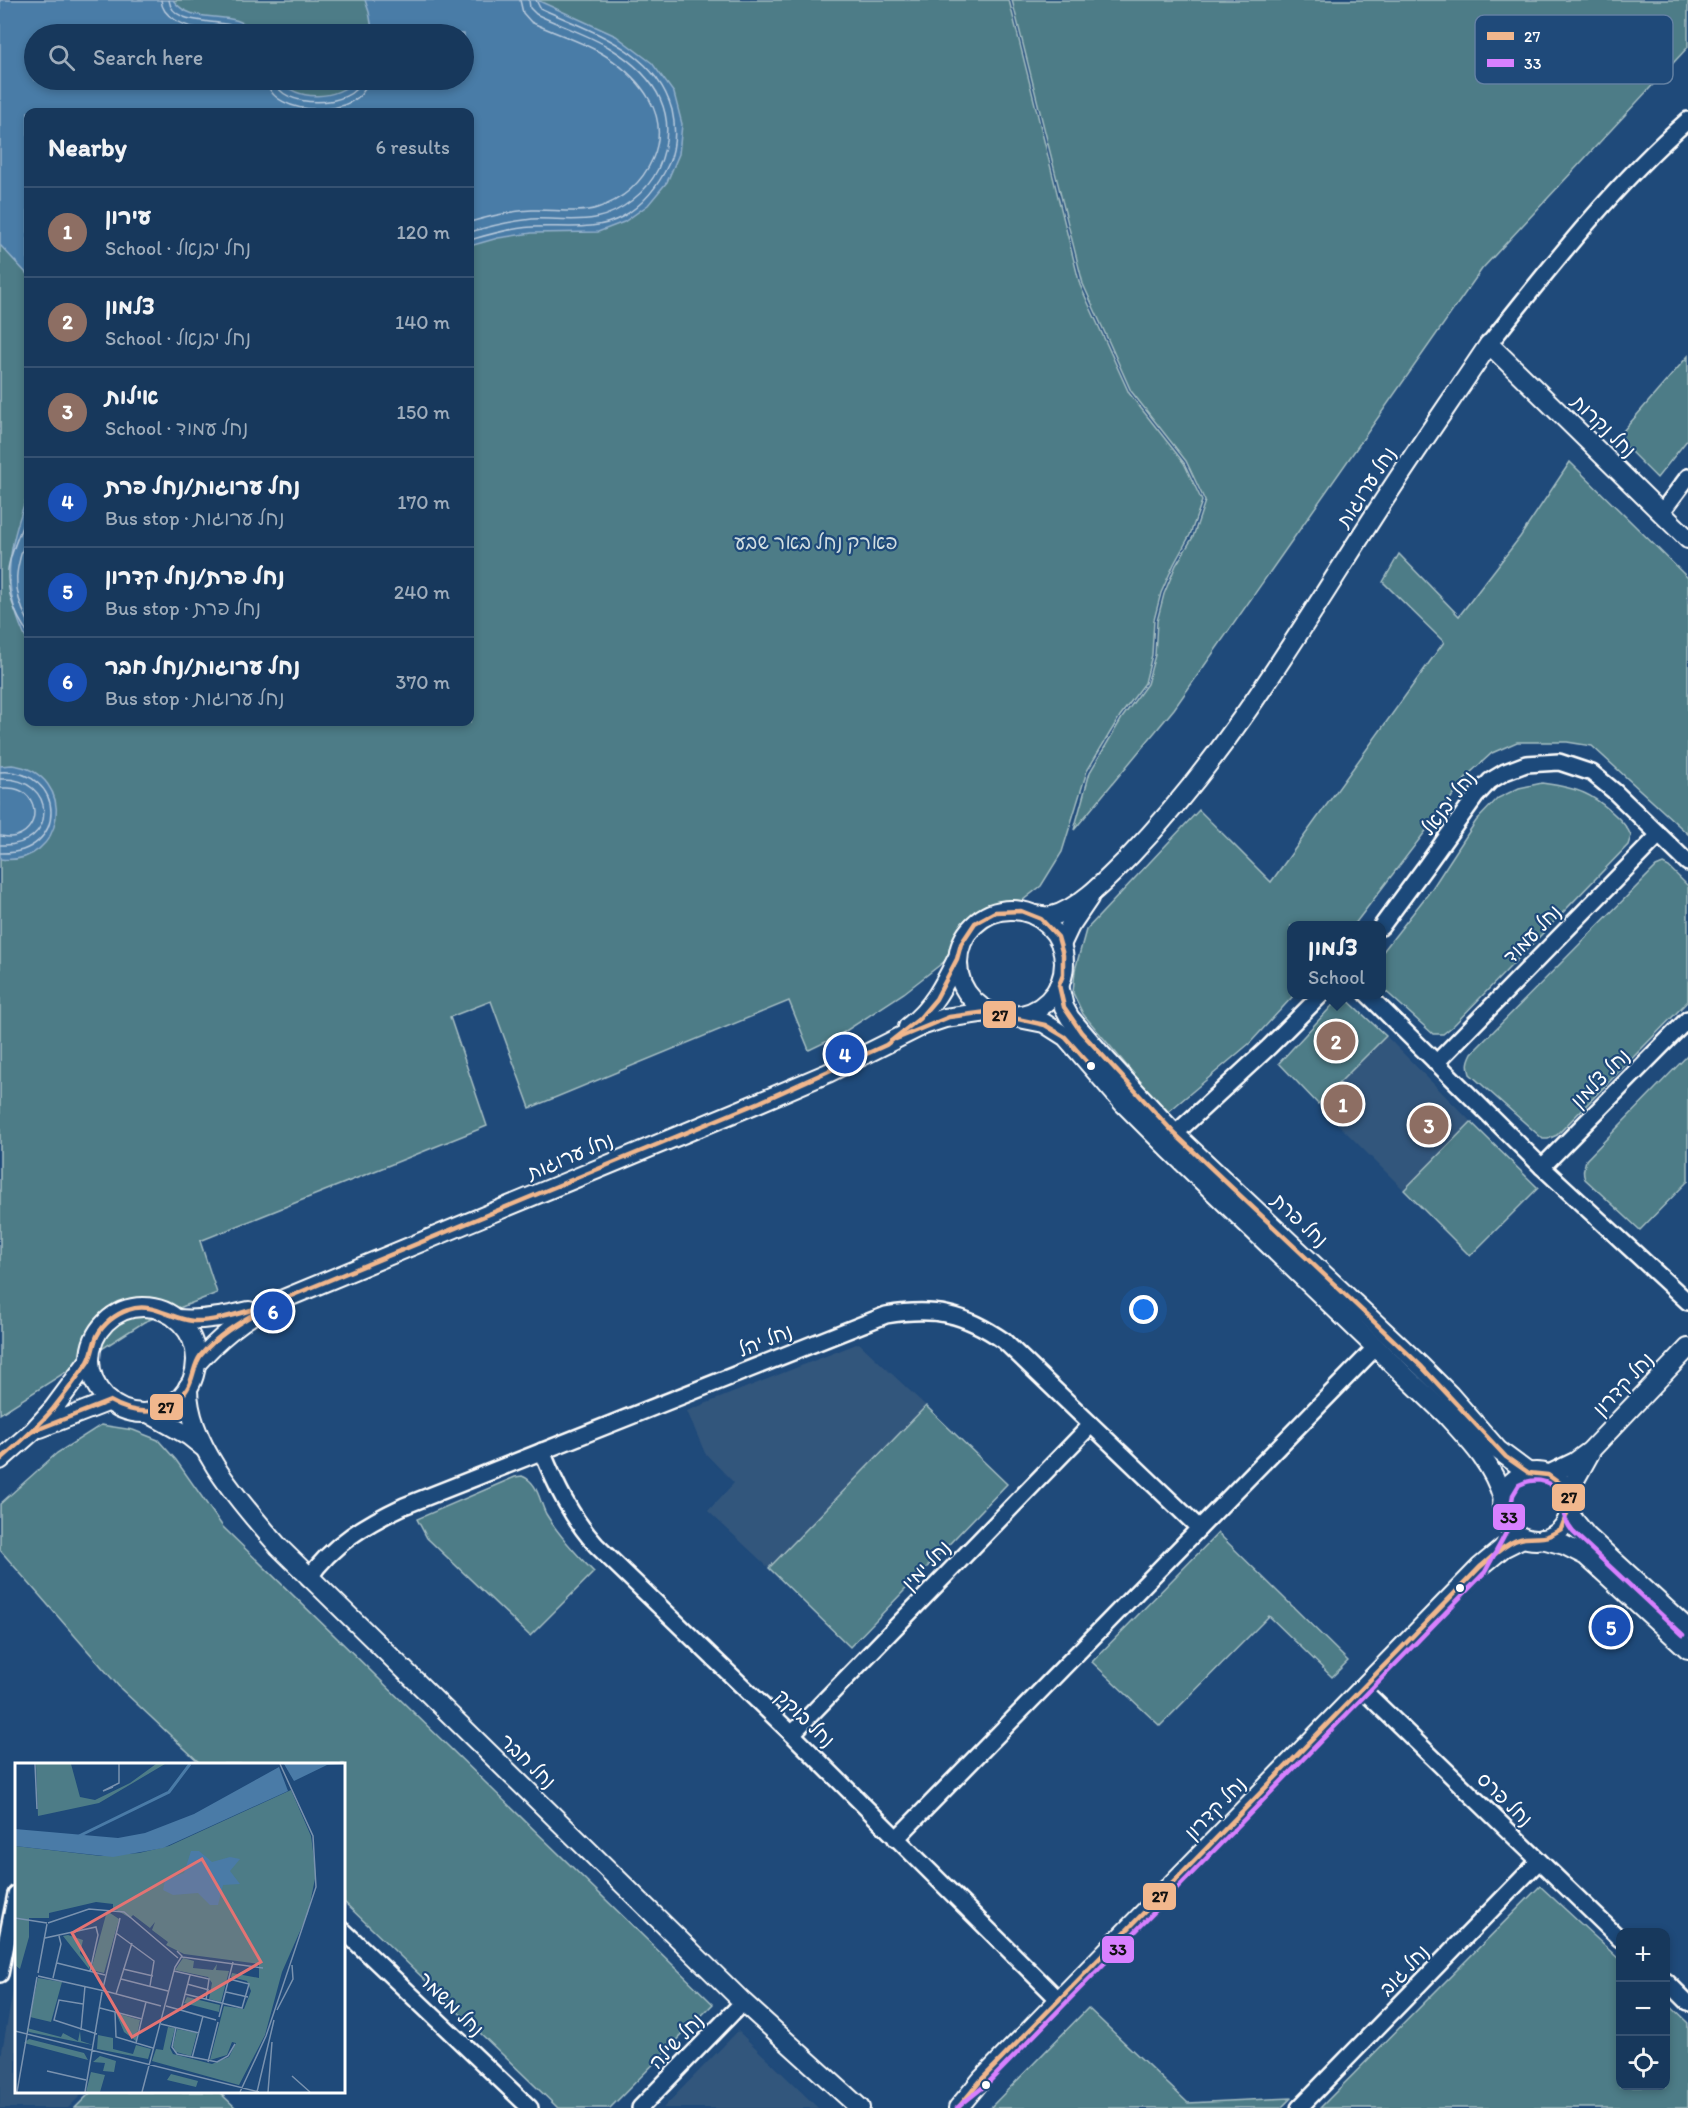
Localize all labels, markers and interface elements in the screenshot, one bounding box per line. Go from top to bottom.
legend [1475,15,1673,84]
search box [24,24,474,90]
text: 27 [1524,27,1540,46]
icon: search [45,41,78,74]
text: Search here [93,44,203,71]
text: 33 [1524,54,1542,73]
text: Nearby [48,131,127,163]
text: 6 results [376,135,450,159]
text: עירון [105,203,151,230]
text: 1 [63,220,72,244]
text: 120 m [397,220,450,244]
text: School · נחל יבנאל [105,236,251,260]
text: צלמון [105,293,155,320]
text: 2 [62,310,73,334]
text: 140 m [395,310,450,334]
text: School · נחל יבנאל [105,326,251,350]
text: אילות [105,383,159,410]
street label: נחל נקרות [1565,389,1641,463]
text: 3 [62,400,73,424]
text: 150 m [397,400,450,424]
text: School · נחל עמוד [105,416,248,440]
street label: נחל ערוגות [1331,442,1401,533]
text: נחל ערוגות/נחל פרת [105,473,300,500]
text: 4 [61,490,74,514]
text: 170 m [397,490,450,514]
text: Bus stop · נחל ערוגות [105,506,285,530]
park label: פארק נחל באר שבע [734,530,898,554]
text: נחל פרת/נחל קדרון [105,563,285,590]
text: 5 [62,580,73,604]
text: 240 m [394,580,450,604]
text: Bus stop · נחל פרת [105,596,261,620]
text: נחל ערוגות/נחל חבר [105,653,300,680]
text: 6 [62,670,73,694]
text: 370 m [396,670,450,694]
text: Bus stop · נחל ערוגות [105,686,285,710]
street label: נחל יבנאל [1415,766,1481,840]
street label: נחל עמוד [1498,900,1566,968]
popup [1287,921,1386,999]
text: צלמון [1308,934,1358,961]
text: School [1308,965,1365,989]
line badge: 27 [982,1000,1017,1029]
text: 27 [992,1006,1008,1025]
pin: 2 [1316,1018,1356,1064]
pin: 4 [826,1032,864,1076]
street label: נחל צלמון [1565,1043,1635,1113]
unlabelled marker [1085,1060,1097,1072]
pin: 1 [1324,1082,1362,1126]
pin: 3 [1410,1102,1448,1148]
street label: נחל ערוגות [522,1127,617,1185]
street label: נחל פרת [1266,1187,1333,1252]
pin: 6 [254,1288,292,1334]
your location [1129,1295,1158,1324]
street label: נחל יהל [734,1318,796,1362]
street label: נחל קדרון [1588,1347,1659,1421]
line badge: 27 [149,1393,184,1421]
text: 27 [158,1398,174,1417]
line badge: 27 [1551,1483,1586,1512]
text: 27 [1561,1488,1577,1507]
line badge: 33 [1492,1503,1526,1531]
text: 33 [1500,1508,1518,1527]
street label: נחל ימין [897,1535,956,1596]
unlabelled marker [1454,1582,1466,1594]
pin: 5 [1592,1604,1630,1650]
street label: נחל בוקק [769,1684,840,1753]
street label: נחל חבר [495,1729,561,1793]
inset map [15,1763,345,2093]
street label: נחל פרס [1472,1767,1538,1831]
street label: נחל קדרון [1179,1772,1251,1845]
line badge: 27 [1142,1882,1177,1911]
text: 27 [1152,1887,1168,1906]
map controls [1616,1928,1670,2090]
button: + [1616,1928,1670,1982]
line badge: 33 [1101,1935,1135,1964]
text: 33 [1109,1940,1127,1959]
street label: נחל גוב [1374,1940,1434,2000]
street label: נחל משמר [413,1967,489,2041]
button: − [1616,1982,1670,2036]
street label: נחל שילה [644,2008,708,2074]
button: locate [1616,2036,1670,2090]
unlabelled marker [980,2079,992,2091]

